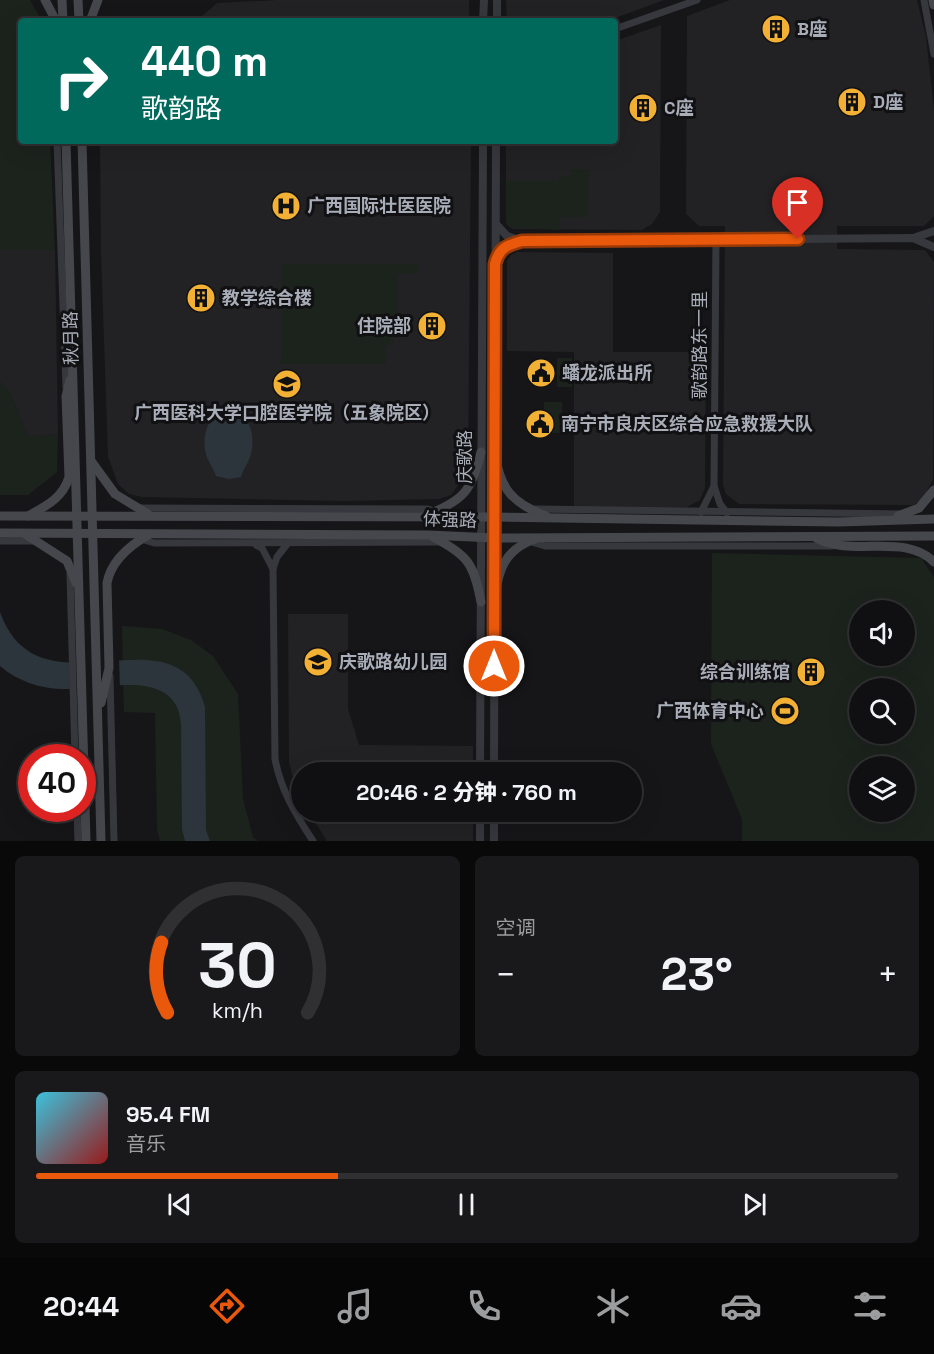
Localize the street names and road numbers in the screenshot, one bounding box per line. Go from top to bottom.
street label: 歌韵路东一里 [688,291,711,399]
street label: 秋月路 [59,311,82,365]
street label: 庆歌路 [453,430,476,484]
street label: 体强路 [423,507,477,532]

